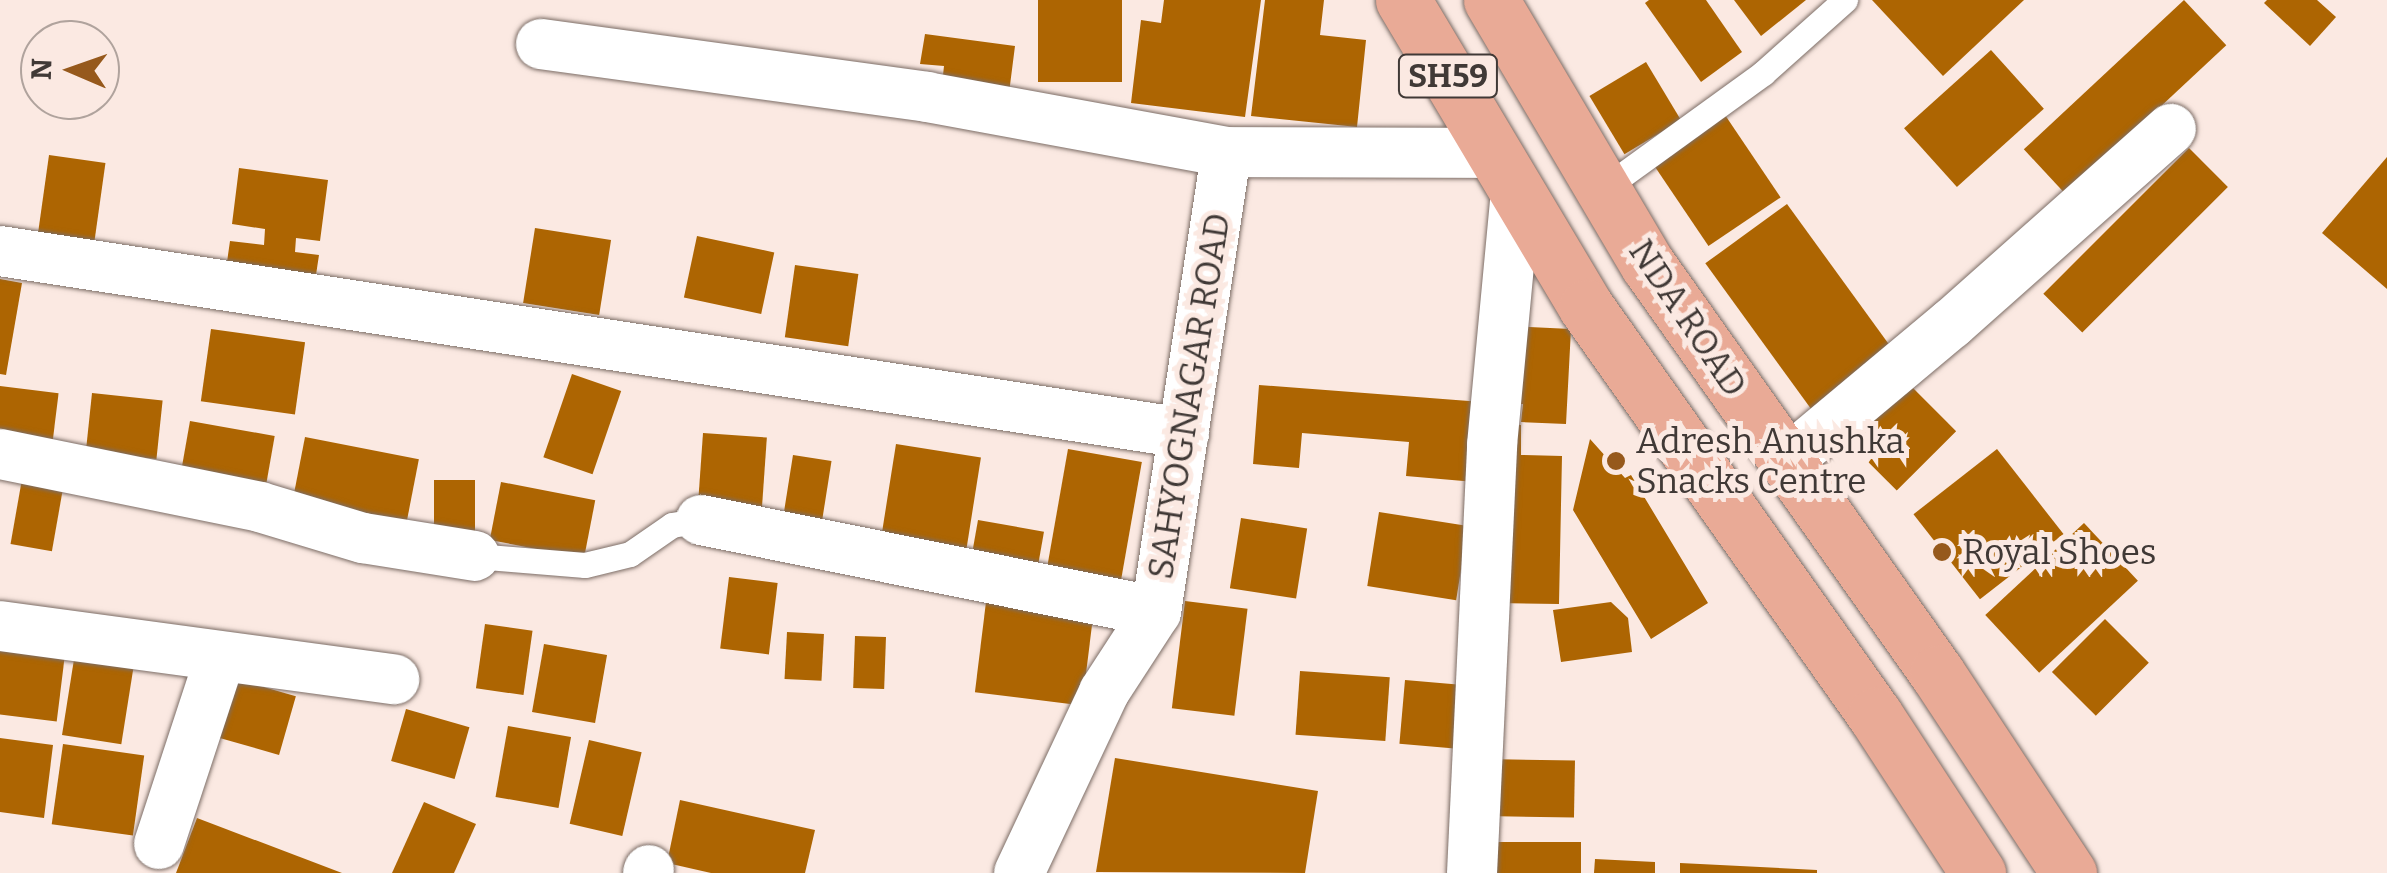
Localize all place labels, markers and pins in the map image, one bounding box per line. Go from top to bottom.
place label: Adresh Anushka Snacks Centre [1636,420,1905,502]
marker: Adresh Anushka Snacks Centre [1605,450,1627,472]
place label: Royal Shoes [1962,531,2157,573]
marker: Royal Shoes [1931,541,1953,563]

